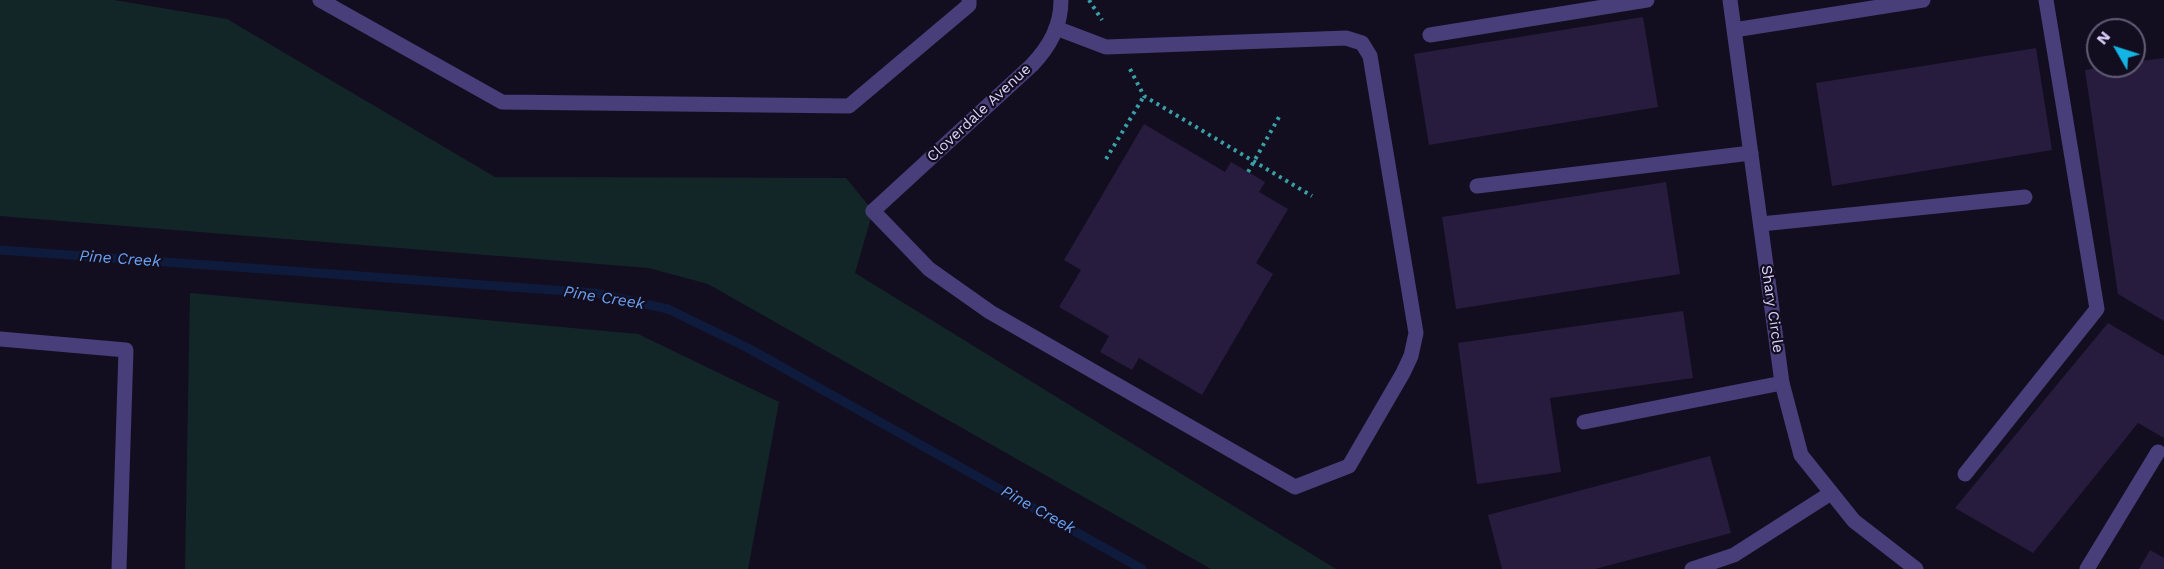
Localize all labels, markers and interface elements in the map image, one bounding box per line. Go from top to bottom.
north arrow [2086,18,2146,78]
text: N [2092,27,2114,48]
street label: Cloverdale Avenue [923,60,1035,166]
water label: Pine Creek [79,247,161,271]
street label: Shary Circle [1757,264,1787,354]
water label: Pine Creek [562,282,646,314]
water label: Pine Creek [998,482,1078,538]

